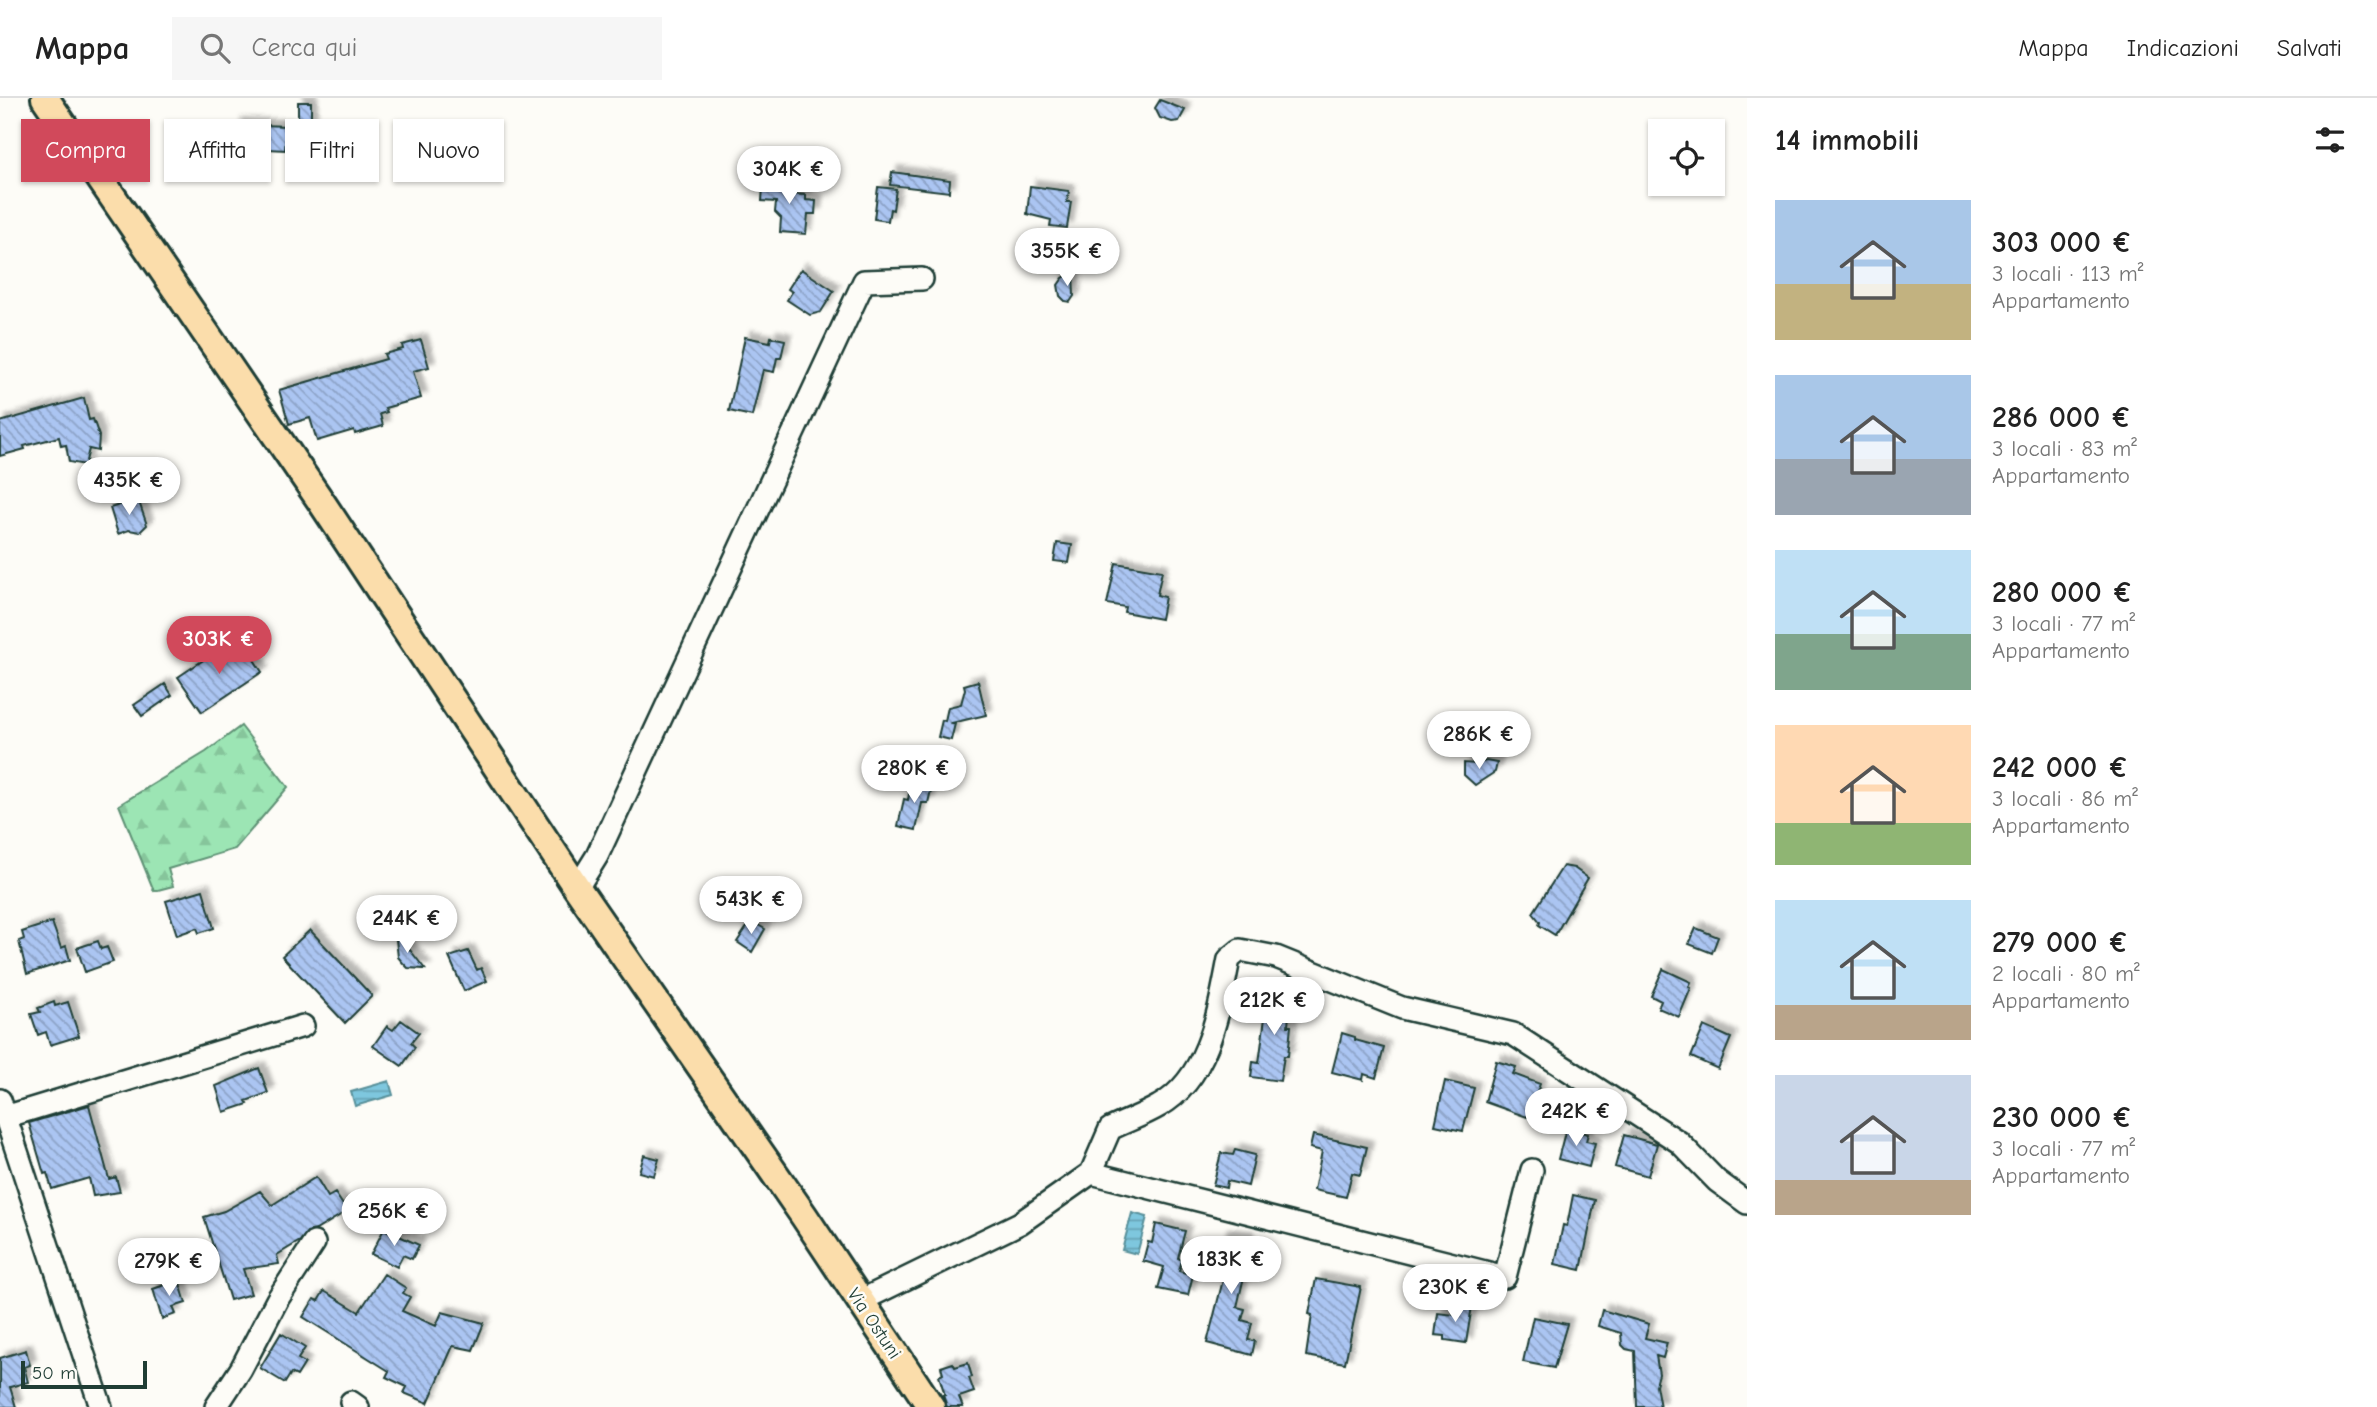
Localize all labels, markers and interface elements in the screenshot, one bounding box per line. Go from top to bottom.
search box [172,17,662,80]
text: Mappa [35,29,130,67]
icon: search [196,29,234,67]
text: Cerca qui [252,33,357,63]
text: Mappa [2018,34,2089,62]
text: Indicazioni [2127,34,2239,62]
text: Salvati [2277,34,2342,62]
chip: Compra [21,119,150,182]
chip: Affitta [164,119,271,182]
chip: Filtri [285,119,379,182]
chip: Nuovo [393,119,504,182]
map controls [1648,119,1725,196]
button: locate [1648,119,1725,196]
icon: filters [2311,121,2349,159]
text: 14 immobili [1775,123,1919,158]
pin: 304K € [732,146,846,206]
text: 304K € [753,155,825,182]
text: 303 000 € [1992,225,2132,260]
pin: 355K € [1010,228,1124,288]
icon: home [1831,228,1915,312]
text: 355K € [1031,237,1103,264]
text: 3 locali · 113 m² [1992,260,2143,287]
text: Appartamento [1992,287,2130,314]
text: 286 000 € [1992,400,2132,435]
icon: home [1831,403,1915,487]
text: 3 locali · 83 m² [1992,435,2137,462]
pin: 435K € [72,458,186,517]
text: Appartamento [1992,462,2130,489]
text: 435K € [93,466,165,493]
text: 280 000 € [1992,575,2133,610]
icon: home [1831,578,1915,662]
text: 3 locali · 77 m² [1992,610,2135,637]
pin: 303K € [162,616,276,676]
text: 303K € [183,625,255,652]
text: Appartamento [1992,637,2130,664]
pin: 286K € [1422,712,1536,771]
text: 286K € [1443,720,1515,747]
pin: 280K € [857,746,971,805]
text: 242 000 € [1992,750,2129,785]
icon: home [1831,753,1915,837]
text: 280K € [877,754,951,781]
text: 3 locali · 86 m² [1992,785,2138,812]
text: Appartamento [1992,812,2130,839]
pin: 543K € [694,876,808,936]
text: 543K € [715,885,787,912]
pin: 244K € [350,896,464,955]
text: 244K € [372,904,442,931]
text: 279 000 € [1992,925,2129,960]
icon: home [1831,928,1915,1012]
text: 2 locali · 80 m² [1992,960,2140,987]
pin: 212K € [1217,978,1331,1037]
text: 212K € [1240,986,1308,1013]
text: Appartamento [1992,987,2130,1014]
pin: 242K € [1519,1088,1633,1148]
text: 242K € [1541,1097,1611,1124]
text: 230 000 € [1992,1100,2132,1135]
icon: home [1831,1103,1915,1187]
text: 3 locali · 77 m² [1992,1135,2135,1162]
text: Appartamento [1992,1162,2130,1189]
pin: 256K € [337,1188,451,1248]
text: 256K € [358,1197,430,1224]
pin: 183K € [1174,1236,1288,1296]
pin: 279K € [112,1238,226,1298]
text: 183K € [1196,1245,1266,1272]
text: 279K € [134,1247,204,1274]
pin: 230K € [1398,1264,1512,1324]
text: 230K € [1419,1273,1491,1300]
street label: Via Ostuni [842,1284,906,1363]
scale bar [21,1358,147,1390]
text: 50 m [32,1362,76,1384]

